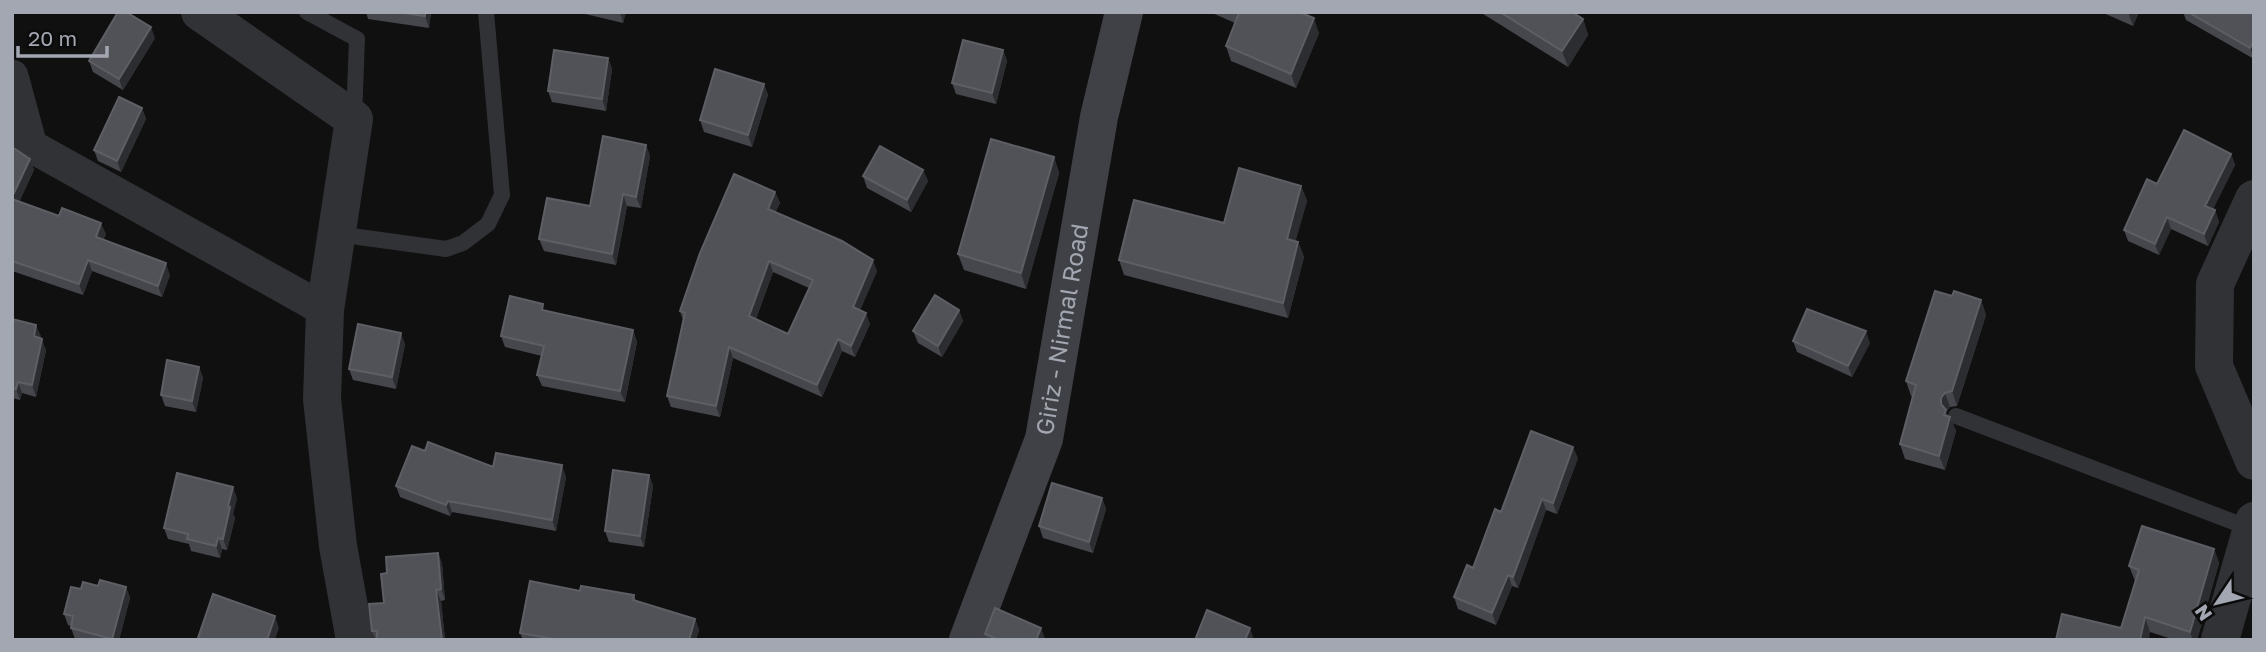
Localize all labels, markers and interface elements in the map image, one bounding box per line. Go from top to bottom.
scale bar [18,14,107,58]
text: 20 m [28,25,77,51]
street label: Giriz - Nirmal Road [1029,221,1094,437]
north arrow [2182,568,2252,638]
text: N [2189,601,2216,626]

